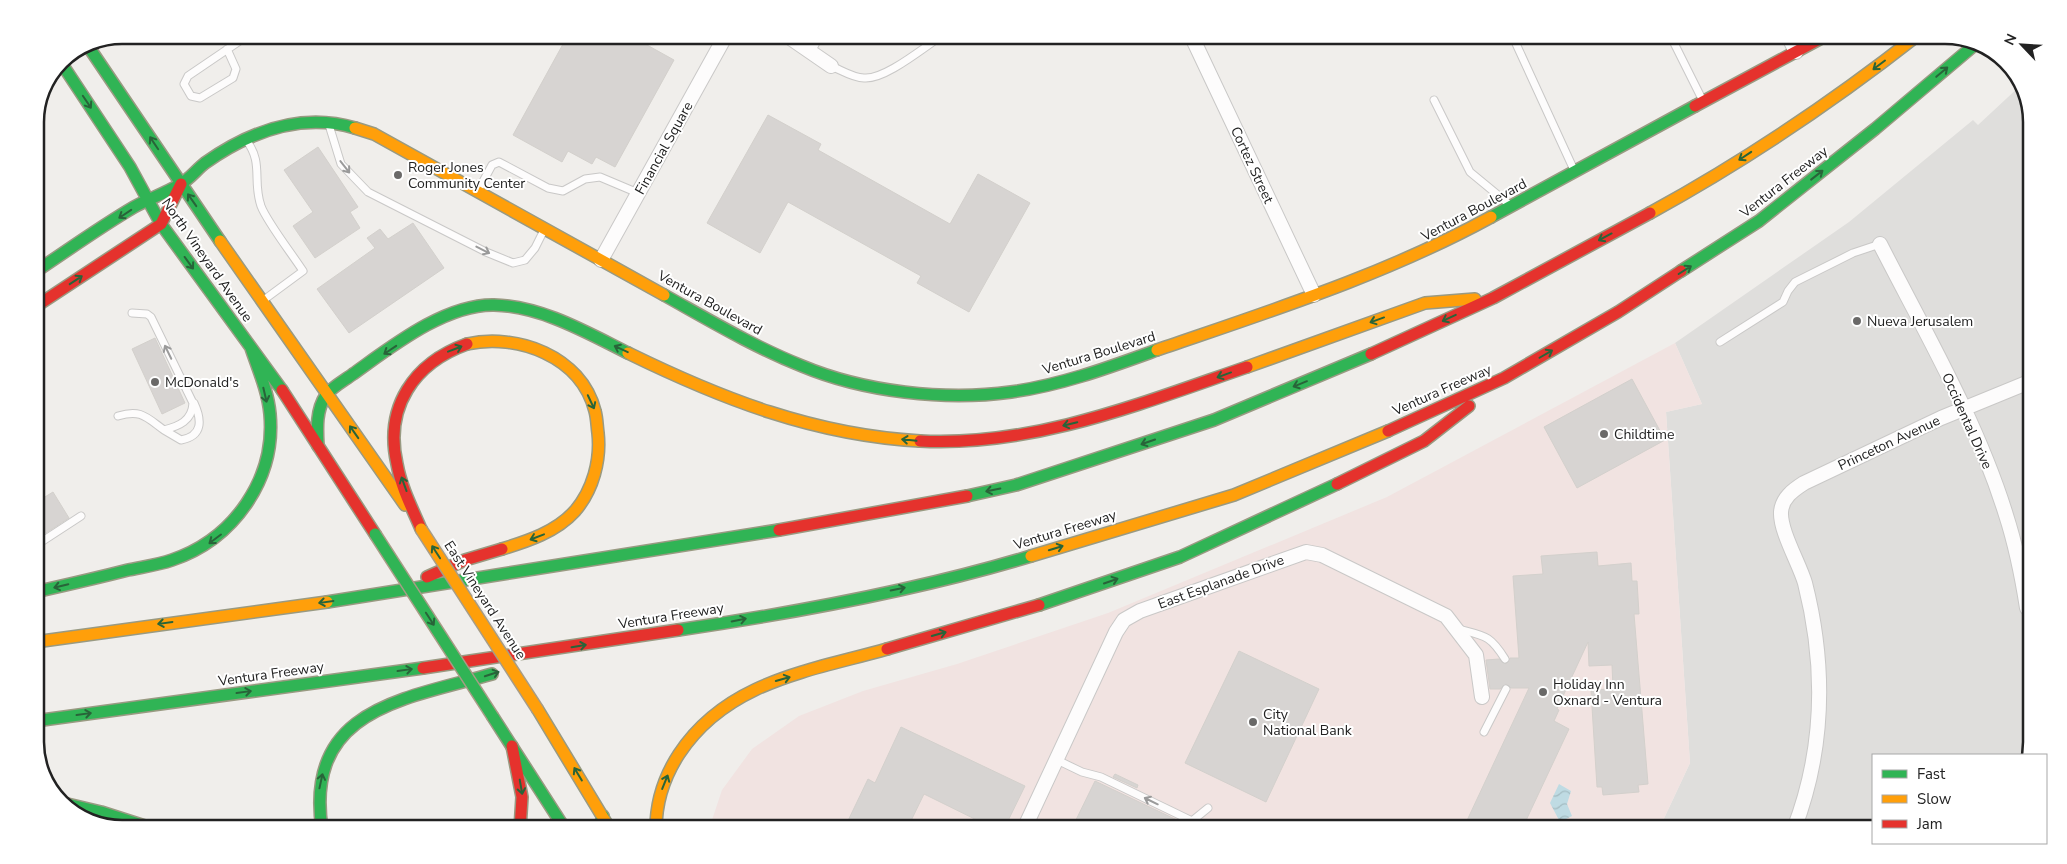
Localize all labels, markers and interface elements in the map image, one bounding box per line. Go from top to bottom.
north arrow [1997,20,2047,70]
text: N [2000,31,2021,48]
one-way arrow [1873,59,1886,70]
one-way arrow [1936,67,1949,78]
one-way arrow [82,94,92,108]
street label: Financial Square [631,98,697,198]
street label: Cortez Street [1226,124,1278,207]
one-way arrow [149,137,159,151]
street label: Ventura Freeway [1735,141,1832,223]
one-way arrow [1738,151,1752,161]
place label: Roger Jones Community Center [408,158,525,193]
one-way arrow [340,160,351,173]
marker: Roger Jones Community Center [392,169,404,181]
one-way arrow [1810,170,1823,181]
street label: Ventura Boulevard [1417,174,1530,246]
street label: North Vineyard Avenue [157,194,257,326]
one-way arrow [187,194,197,208]
one-way arrow [119,209,133,219]
one-way arrow [1597,232,1612,242]
one-way arrow [475,246,490,255]
one-way arrow [184,256,195,269]
one-way arrow [1677,265,1691,275]
street label: Ventura Boulevard [653,266,766,340]
one-way arrow [69,275,83,285]
place label: Nueva Jerusalem [1867,312,1973,331]
one-way arrow [1442,314,1457,324]
marker: Nueva Jerusalem [1851,315,1863,327]
one-way arrow [1370,316,1386,325]
street label: Ventura Boulevard [1039,327,1158,379]
one-way arrow [447,343,462,353]
one-way arrow [614,343,629,353]
one-way arrow [163,344,173,359]
one-way arrow [383,344,397,355]
one-way arrow [1538,349,1553,359]
street label: Ventura Freeway [1389,359,1495,421]
street label: Occidental Drive [1937,370,1997,472]
one-way arrow [1217,371,1233,380]
place label: McDonald's [165,373,239,392]
marker: McDonald's [149,376,161,388]
one-way arrow [1293,380,1308,390]
one-way arrow [261,386,270,402]
one-way arrow [587,394,596,409]
street label: Princeton Avenue [1835,411,1943,475]
one-way arrow [1062,420,1078,429]
one-way arrow [349,425,359,439]
place label: Childtime [1614,425,1674,444]
marker: Childtime [1598,428,1610,440]
one-way arrow [901,435,917,445]
one-way arrow [1141,437,1157,447]
one-way arrow [399,477,408,492]
one-way arrow [986,486,1002,495]
street label: Ventura Freeway [1010,505,1119,555]
one-way arrow [530,533,546,542]
one-way arrow [208,534,222,544]
street label: East Vineyard Avenue [440,537,530,663]
one-way arrow [1047,543,1063,553]
one-way arrow [430,545,440,559]
street label: East Esplanade Drive [1155,550,1287,614]
one-way arrow [1103,576,1118,585]
one-way arrow [53,582,69,591]
one-way arrow [890,583,906,593]
one-way arrow [319,597,335,607]
street label: Ventura Freeway [616,598,726,634]
one-way arrow [425,611,435,625]
one-way arrow [731,614,747,624]
one-way arrow [158,618,174,628]
one-way arrow [931,628,947,638]
one-way arrow [570,640,586,650]
street label: Ventura Freeway [216,657,326,691]
one-way arrow [397,665,413,675]
one-way arrow [484,668,500,678]
one-way arrow [775,674,791,684]
place label: Holiday Inn Oxnard - Ventura [1553,675,1662,710]
marker: Holiday Inn Oxnard - Ventura [1537,686,1549,698]
one-way arrow [236,687,252,697]
place label: City National Bank [1263,705,1353,740]
one-way arrow [75,709,91,719]
marker: City National Bank [1247,716,1259,728]
legend [1872,754,2047,844]
text: Fast [1917,764,1946,784]
one-way arrow [572,768,582,782]
one-way arrow [317,773,326,789]
one-way arrow [661,775,670,790]
one-way arrow [516,779,526,795]
text: Slow [1917,789,1952,809]
one-way arrow [1143,795,1158,805]
text: Jam [1916,814,1943,834]

